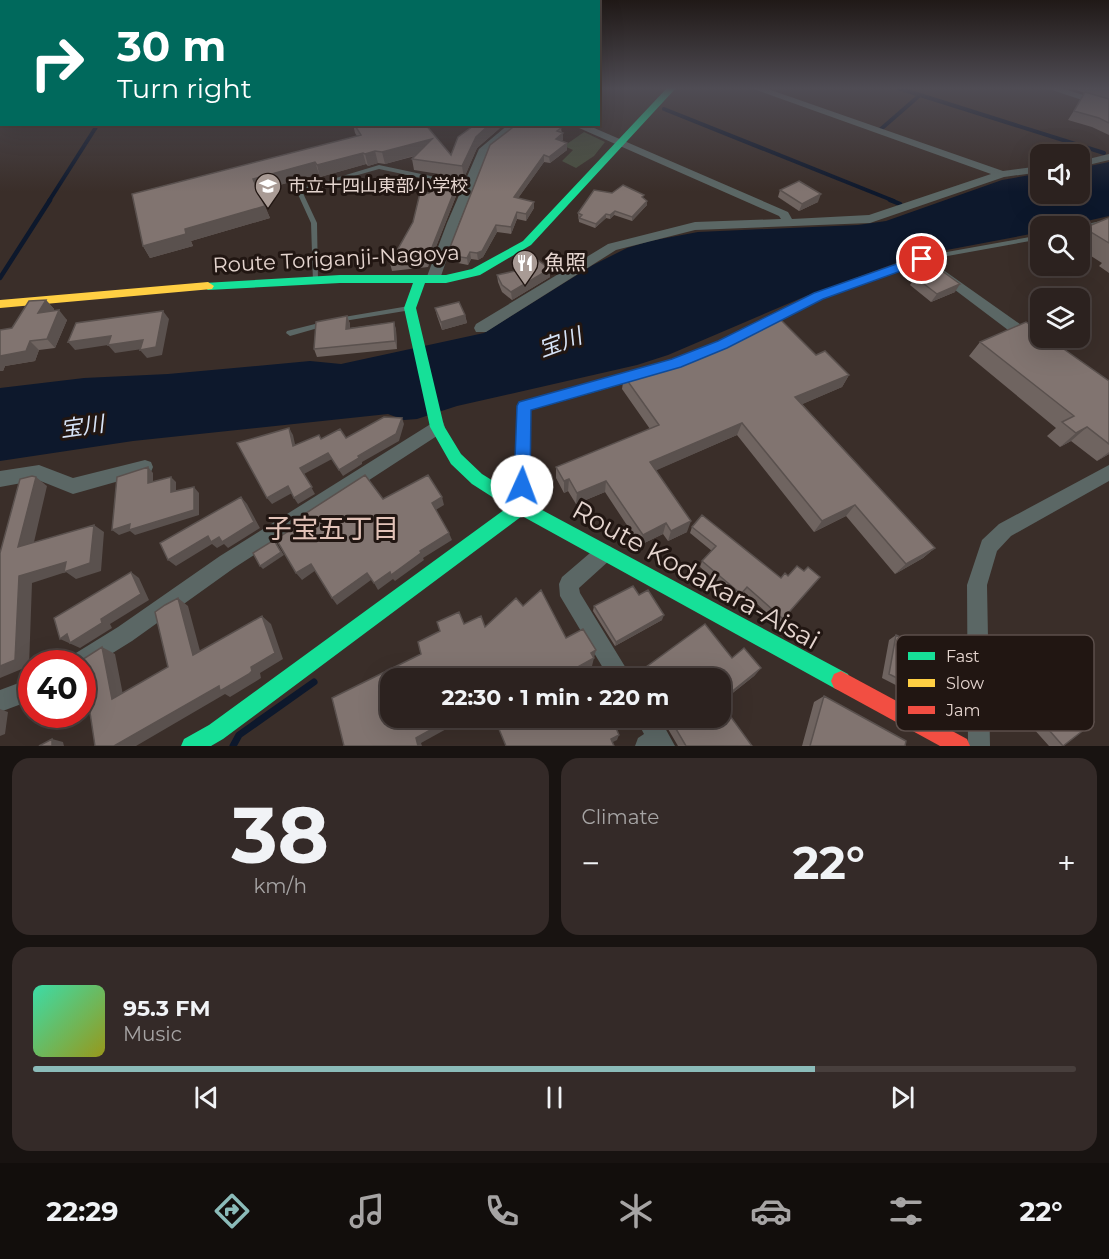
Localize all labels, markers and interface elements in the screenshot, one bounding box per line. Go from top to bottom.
text: 30 m [117,20,226,72]
icon: right [18,24,96,102]
text: Turn right [117,72,252,105]
map controls [1030,144,1090,348]
button: sound [1030,144,1090,204]
school or university icon: 市立十四山東部小学校 [253,171,283,209]
place label: 市立十四山東部小学校 [288,175,468,197]
button: search [1030,216,1090,276]
pin [896,233,947,284]
street label: Route Toriganji-Nagoya [212,240,460,277]
icon: arrive [905,242,938,275]
restaurant icon: 魚照 [510,248,540,286]
place label: 魚照 [544,250,586,275]
button: layers [1030,288,1090,348]
water label: 宝川 [535,322,587,363]
water label: 宝川 [58,410,108,443]
position arrow [490,454,554,518]
street label: Route Kodakara-Aisai [567,494,825,656]
district label: 子宝五丁目 [265,512,400,545]
legend [896,635,1094,731]
text: Fast [946,647,980,666]
speed limit sign: 40 [18,650,96,728]
text: Slow [946,674,984,693]
text: 22:30 · 1 min · 220 m [442,684,669,711]
text: Jam [945,701,980,720]
text: 38 [231,787,329,883]
text: Climate [582,805,659,829]
text: 22° [793,835,865,890]
text: − [582,843,600,883]
text: + [1057,843,1076,883]
text: km/h [254,874,307,898]
text: 95.3 FM [123,995,210,1022]
text: Music [123,1022,182,1046]
icon: previous [190,1081,223,1114]
icon: pause [538,1081,571,1114]
icon: next [886,1081,919,1114]
icon: directions [211,1190,253,1232]
icon: music [346,1190,388,1232]
icon: phone [481,1190,523,1232]
icon: climate [615,1190,657,1232]
icon: car [750,1190,792,1232]
icon: filters [885,1190,927,1232]
text: 22:29 [46,1195,118,1228]
text: 22° [1019,1195,1063,1228]

